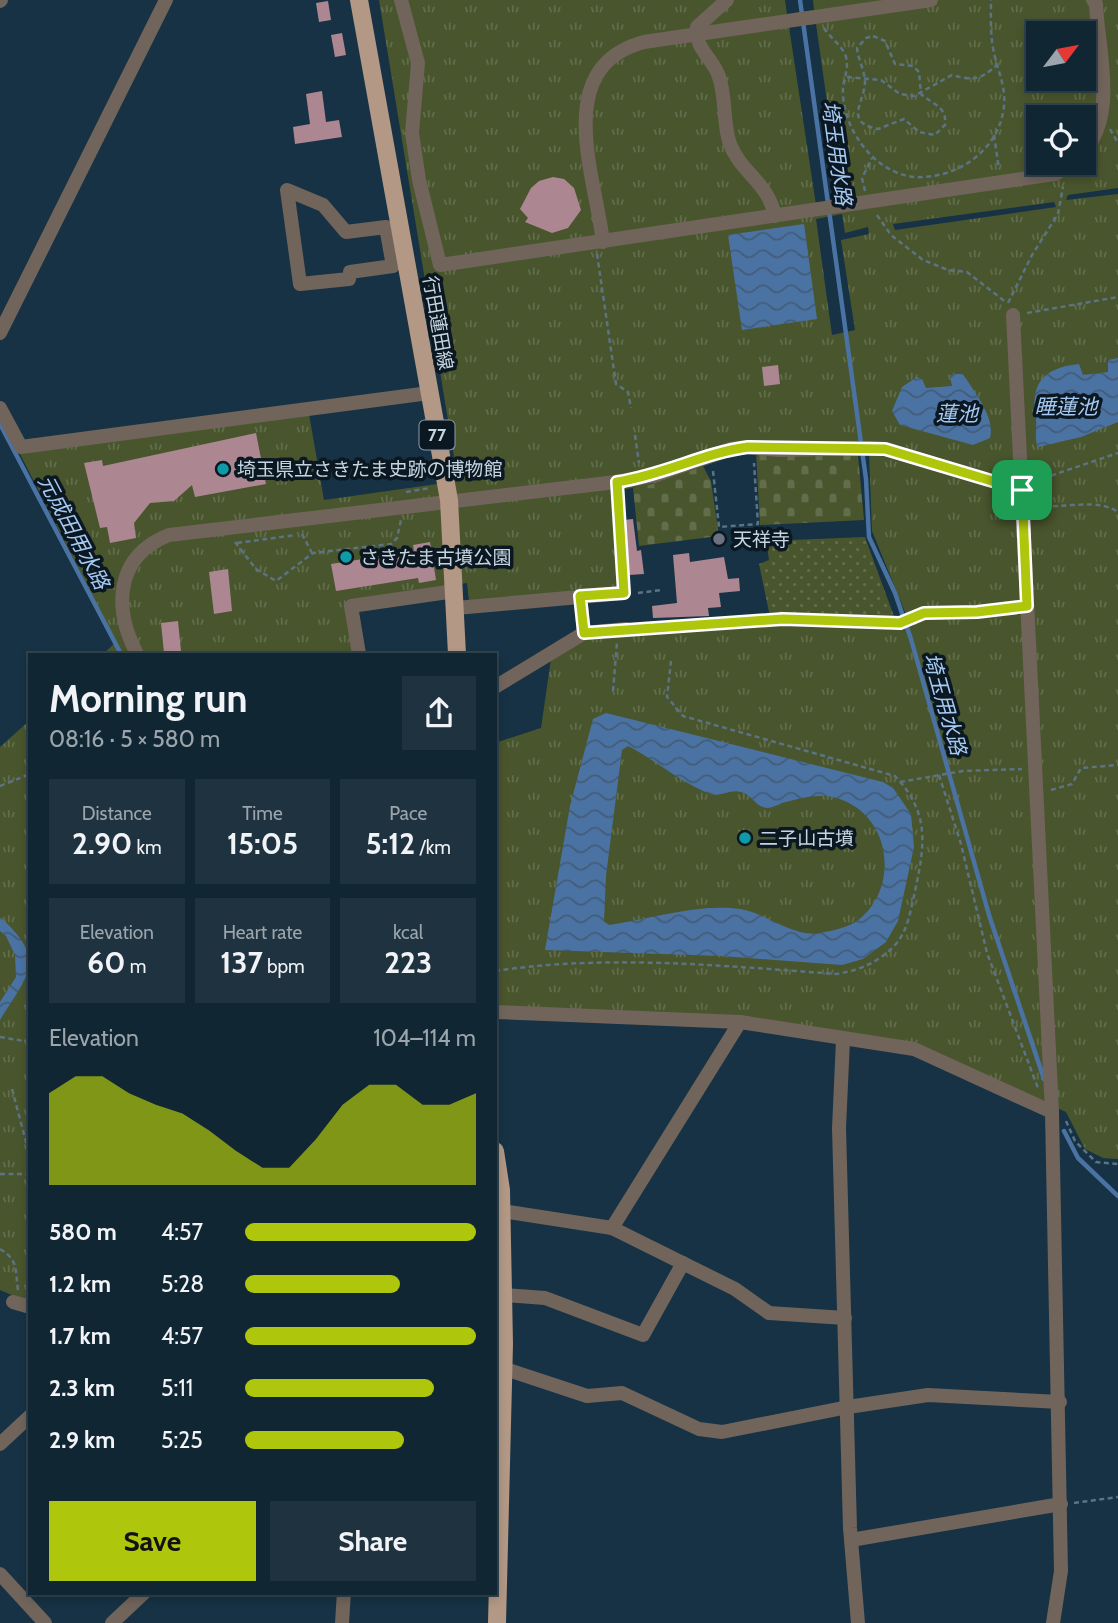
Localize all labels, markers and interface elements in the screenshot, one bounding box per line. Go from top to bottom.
north arrow [1026,21,1096,91]
map controls [1026,21,1096,175]
water label: 埼玉用水路 [817,99,857,209]
button: locate [1026,105,1096,175]
street label: 行田蓮田線 [418,274,458,372]
water label: 睡蓮池 [1035,394,1099,419]
water label: 蓮池 [936,401,980,426]
road number: 77 [420,421,454,450]
place label: 埼玉県立さきたま史跡の博物館 [237,458,502,481]
pin [992,460,1052,520]
marker: 埼玉県立さきたま史跡の博物館 [215,461,231,477]
water label: 元成田用水路 [33,471,116,595]
icon: arrive [1003,471,1041,509]
place label: 天祥寺 [733,528,790,551]
marker: 天祥寺 [711,531,727,547]
place label: さきたま古墳公園 [360,546,511,569]
marker: さきたま古墳公園 [338,549,354,565]
water label: 埼玉用水路 [919,650,972,760]
text: Morning run [49,675,248,722]
button: share [402,676,476,750]
text: 08:16 · 5 × 580 m [49,725,220,753]
text: Distance [82,802,152,825]
text: Time [242,802,283,825]
text: Pace [389,802,427,825]
text: 2.90 [72,825,132,862]
text: 15:05 [227,825,298,862]
text: 5:12 [366,825,415,862]
place label: 二子山古墳 [759,827,854,850]
marker: 二子山古墳 [737,830,753,846]
text: km [132,836,162,859]
text: /km [415,836,451,859]
text: Elevation [80,921,154,944]
text: Heart rate [223,921,302,944]
text: kcal [393,921,423,944]
text: 60 [87,944,125,981]
text: 137 [220,944,263,981]
text: 223 [384,944,432,981]
text: m [125,955,146,978]
text: bpm [263,955,305,978]
text: Elevation [49,1024,139,1052]
text: 104–114 m [373,1024,476,1052]
text: 580 m [49,1218,117,1246]
text: 4:57 [161,1218,203,1246]
text: 1.2 km [49,1270,111,1298]
text: 5:28 [161,1270,204,1298]
text: 1.7 km [49,1322,111,1350]
text: 4:57 [161,1322,203,1350]
text: 2.3 km [49,1374,115,1402]
text: 5:11 [161,1374,193,1402]
text: 2.9 km [49,1426,115,1454]
text: 5:25 [161,1426,203,1454]
button: Save [49,1501,256,1581]
button: Share [270,1501,476,1581]

